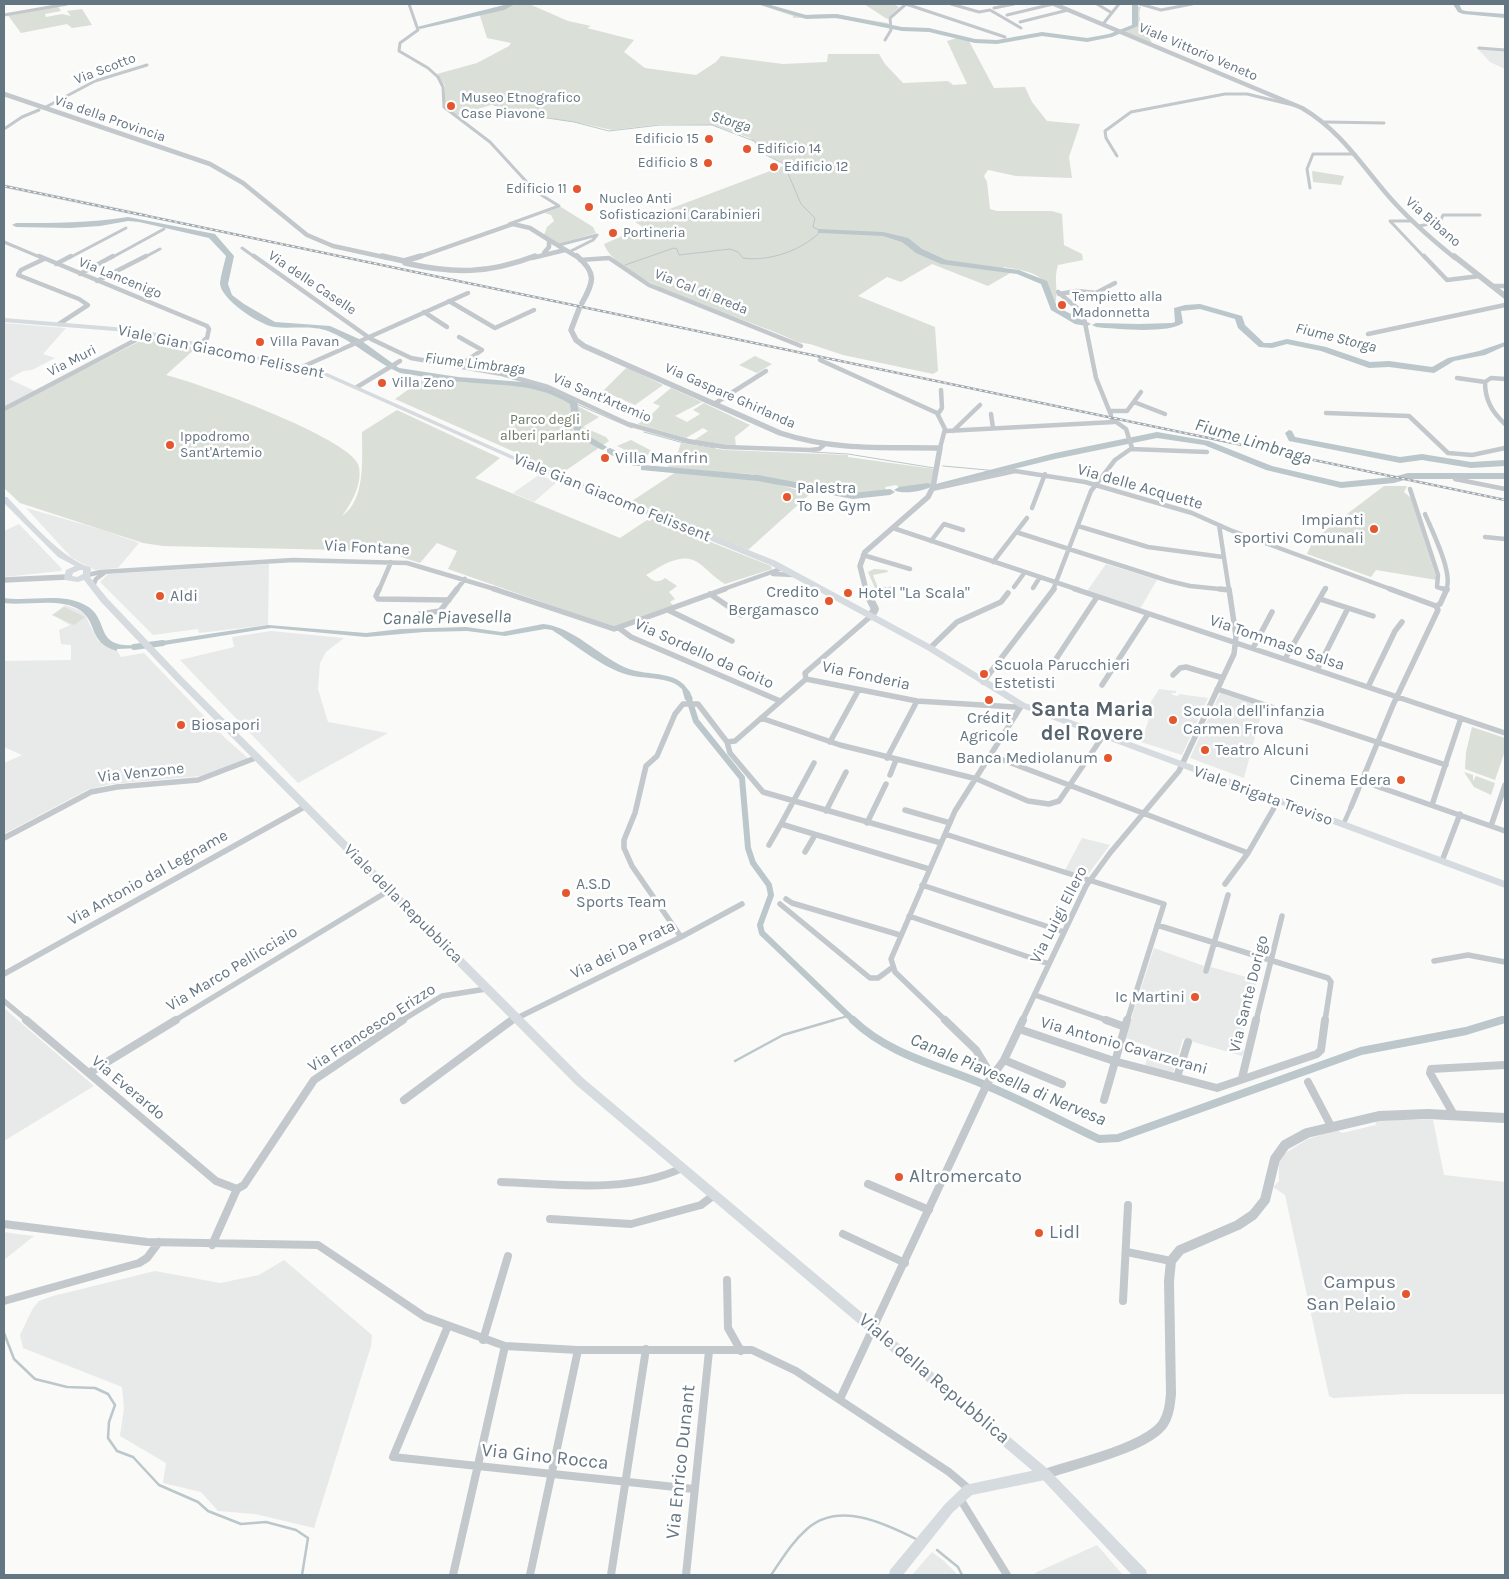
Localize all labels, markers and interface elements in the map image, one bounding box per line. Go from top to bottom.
street label: Viale Vittorio Veneto [1136,19,1260,85]
street label: Via Scotto [72,50,138,88]
place label: Museo Etnografico Case Piavone [461,90,581,122]
street label: Via della Provincia [52,92,168,146]
marker: Museo Etnografico Case Piavone [445,100,457,112]
water label: Storga [709,107,753,137]
place label: Edificio 15 [635,131,699,147]
marker: Edificio 15 [703,133,715,145]
place label: Edificio 14 [757,141,821,157]
marker: Edificio 14 [741,143,753,155]
place label: Edificio 8 [638,155,698,171]
marker: Edificio 8 [702,157,714,169]
place label: Edificio 12 [784,159,848,175]
marker: Edificio 12 [768,161,780,173]
place label: Edificio 11 [506,181,567,197]
marker: Edificio 11 [571,183,583,195]
place label: Nucleo Anti Sofisticazioni Carabinieri [599,191,761,223]
street label: Via Bibano [1402,193,1464,251]
marker: Nucleo Anti Sofisticazioni Carabinieri [583,201,595,213]
place label: Portineria [623,225,685,241]
marker: Portineria [607,227,619,239]
street label: Via delle Caselle [265,247,359,319]
street label: Via Lancenigo [76,254,164,302]
street label: Via Cal di Breda [652,266,750,318]
place label: Tempietto alla Madonnetta [1072,289,1163,322]
marker: Tempietto alla Madonnetta [1056,299,1068,311]
water label: Fiume Storga [1294,319,1378,357]
street label: Viale Gian Giacomo Felissent [116,321,326,383]
place label: Villa Pavan [270,334,340,350]
marker: Villa Pavan [254,336,266,348]
street label: Via Muri [45,342,99,380]
water label: Fiume Limbraga [424,349,526,379]
street label: Via Gaspare Ghirlanda [662,360,798,432]
street label: Via Sant'Artemio [550,370,654,426]
place label: Villa Zeno [392,375,454,391]
marker: Villa Zeno [376,377,388,389]
park label: Parco degli alberi parlanti [500,412,590,444]
water label: Fiume Limbraga [1192,414,1314,470]
place label: Ippodromo Sant'Artemio [180,429,262,462]
marker: Ippodromo Sant'Artemio [164,439,176,451]
place label: Villa Manfrin [615,448,708,468]
street label: Viale Gian Giacomo Felissent [511,450,713,546]
marker: Villa Manfrin [599,452,611,464]
street label: Via delle Acquette [1075,460,1205,514]
place label: Palestra To Be Gym [797,478,871,516]
marker: Palestra To Be Gym [781,491,793,503]
place label: Impianti sportivi Comunali [1233,510,1364,548]
marker: Impianti sportivi Comunali [1368,523,1380,535]
street label: Via Fontane [324,536,410,560]
place label: Credito Bergamasco [728,582,819,620]
place label: Hotel "La Scala" [858,583,970,603]
place label: Aldi [170,586,198,606]
marker: Hotel "La Scala" [842,587,854,599]
marker: Aldi [154,590,166,602]
marker: Credito Bergamasco [823,595,835,607]
water label: Canale Piavesella [382,606,512,630]
street label: Via Tommaso Salsa [1207,611,1347,675]
street label: Via Sordello da Goito [631,615,777,693]
place label: Scuola Parucchieri Estetisti [994,655,1130,693]
street label: Via Fonderia [820,657,912,695]
marker: Scuola Parucchieri Estetisti [978,668,990,680]
marker: Crédit Agricole [983,694,995,706]
district label: Santa Maria del Rovere [1031,697,1153,747]
place label: Scuola dell'infanzia Carmen Frova [1183,701,1325,739]
place label: Crédit Agricole [960,708,1018,746]
marker: Scuola dell'infanzia Carmen Frova [1167,714,1179,726]
place label: Biosapori [191,715,260,735]
marker: Biosapori [175,719,187,731]
place label: Teatro Alcuni [1215,740,1309,760]
marker: Teatro Alcuni [1199,744,1211,756]
place label: Banca Mediolanum [956,748,1098,768]
marker: Banca Mediolanum [1102,752,1114,764]
street label: Via Venzone [97,759,185,787]
street label: Viale Brigata Treviso [1191,762,1335,830]
place label: Cinema Edera [1290,770,1391,790]
marker: Cinema Edera [1395,774,1407,786]
street label: Via Antonio dal Legname [65,826,231,930]
street label: Viale della Repubblica [339,840,467,968]
street label: Via Luigi Ellero [1026,863,1092,967]
place label: A.S.D Sports Team [576,874,667,912]
marker: A.S.D Sports Team [560,887,572,899]
street label: Via dei Da Prata [568,916,678,984]
street label: Via Marco Pellicciaio [163,922,301,1016]
street label: Via Sante Dorigo [1225,933,1273,1055]
street label: Via Francesco Erizzo [305,980,439,1076]
place label: Ic Martini [1115,987,1185,1007]
marker: Ic Martini [1189,991,1201,1003]
street label: Via Antonio Cavarzerani [1038,1013,1210,1079]
water label: Canale Piavesella di Nervesa [907,1029,1109,1131]
street label: Via Everardo [87,1052,169,1124]
place label: Altromercato [909,1166,1022,1188]
marker: Altromercato [893,1171,905,1183]
place label: Lidl [1049,1222,1080,1244]
marker: Lidl [1033,1227,1045,1239]
place label: Campus San Pelaio [1306,1272,1396,1316]
marker: Campus San Pelaio [1400,1288,1412,1300]
street label: Viale della Repubblica [854,1309,1014,1449]
street label: Via Enrico Dunant [662,1384,700,1540]
street label: Via Gino Rocca [480,1439,610,1475]

